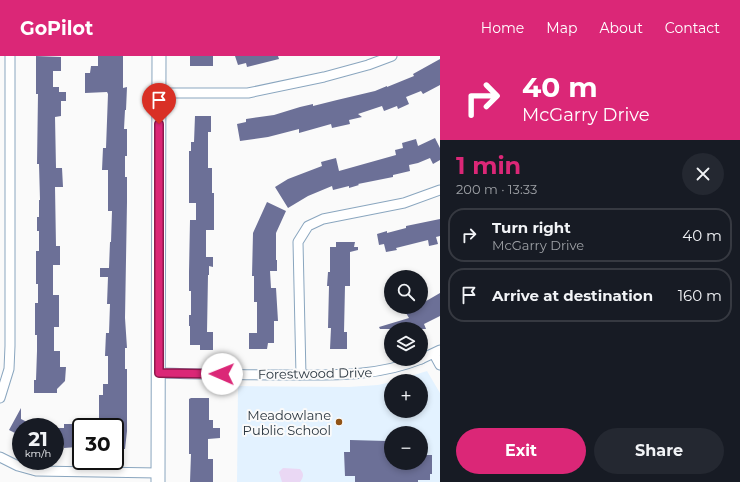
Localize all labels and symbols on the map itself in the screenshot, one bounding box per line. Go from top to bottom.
pin [142,83,176,124]
position arrow [201,353,243,395]
street label: Forestwood Drive [258,364,372,382]
place label: Meadowlane Public School [243,407,331,438]
marker: Meadowlane Public School [334,417,344,427]
speed limit sign: 30 [72,418,124,470]

